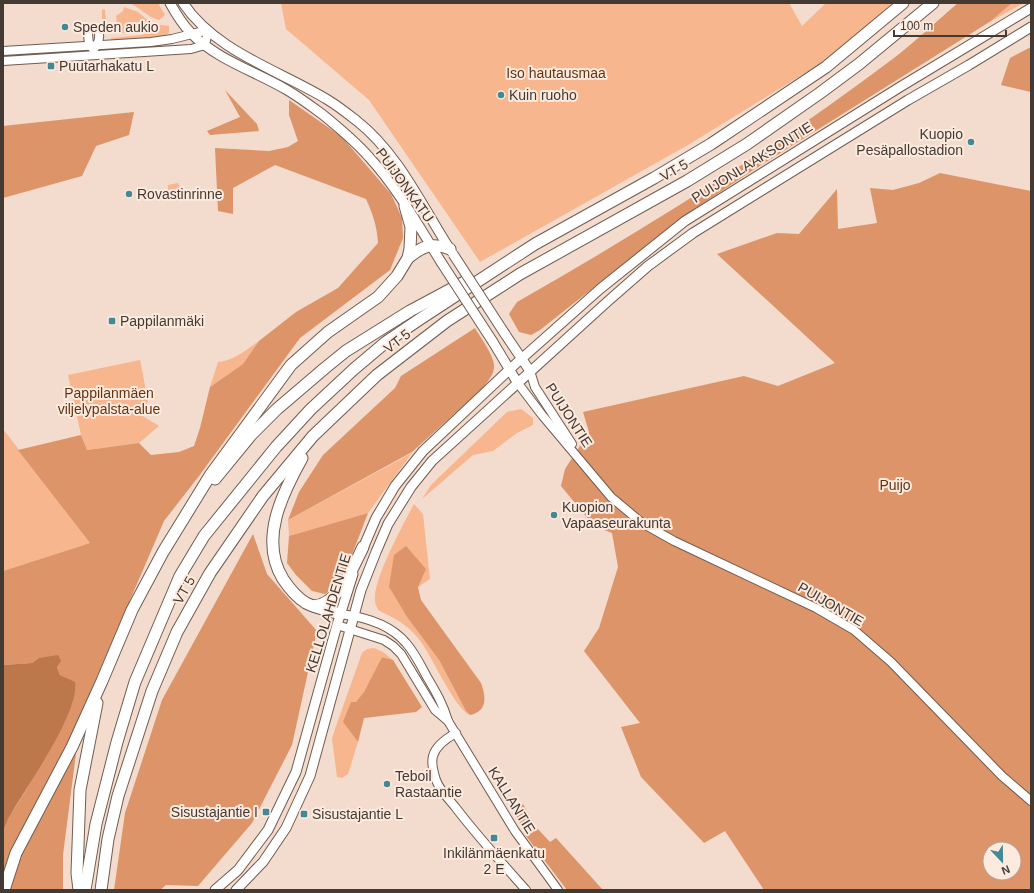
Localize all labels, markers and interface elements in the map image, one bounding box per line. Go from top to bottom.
scale bar [894,12,1006,38]
place label: Speden aukio [73,19,159,35]
text: 100 m [900,19,933,33]
marker: Speden aukio [60,22,70,32]
place label: Puutarhakatu L [59,58,154,74]
marker: Puutarhakatu L [46,61,56,71]
park label: Iso hautausmaa [506,65,606,81]
place label: Kuin ruoho [509,87,577,103]
marker: Kuin ruoho [496,90,506,100]
street label: PUIJONLAAKSONTIE [689,118,815,206]
place label: Kuopio Pesäpallostadion [856,126,963,158]
marker: Kuopio Pesäpallostadion [966,137,976,147]
street label: PUIJONKATU [373,145,437,225]
street label: VT 5 [657,156,691,184]
place label: Rovastinrinne [137,186,223,202]
marker: Rovastinrinne [124,189,134,199]
place label: Pappilanmäki [120,313,204,329]
marker: Pappilanmäki [107,316,117,326]
street label: VT 5 [381,326,414,356]
street label: PUIJONTIE [542,380,596,450]
park label: Pappilanmäen viljelypalsta-alue [58,385,161,417]
park label: Puijo [879,477,911,493]
place label: Kuopion Vapaaseurakunta [562,499,671,531]
marker: Kuopion Vapaaseurakunta [549,510,559,520]
street label: KELLOLAHDENTIE [302,552,354,674]
street label: VT 5 [170,573,198,607]
street label: PUIJONTIE [795,579,867,629]
street label: KALLANTIE [485,764,539,836]
place label: Teboil Rastaantie [395,768,462,800]
marker: Teboil Rastaantie [382,779,392,789]
place label: Sisustajantie I [171,804,258,820]
place label: Sisustajantie L [312,806,403,822]
marker: Sisustajantie I [261,807,271,817]
marker: Sisustajantie L [299,809,309,819]
marker: Inkilänmäenkatu 2 E [489,833,499,843]
north arrow [982,841,1022,881]
place label: Inkilänmäenkatu 2 E [443,845,545,877]
text: N [1000,863,1012,877]

